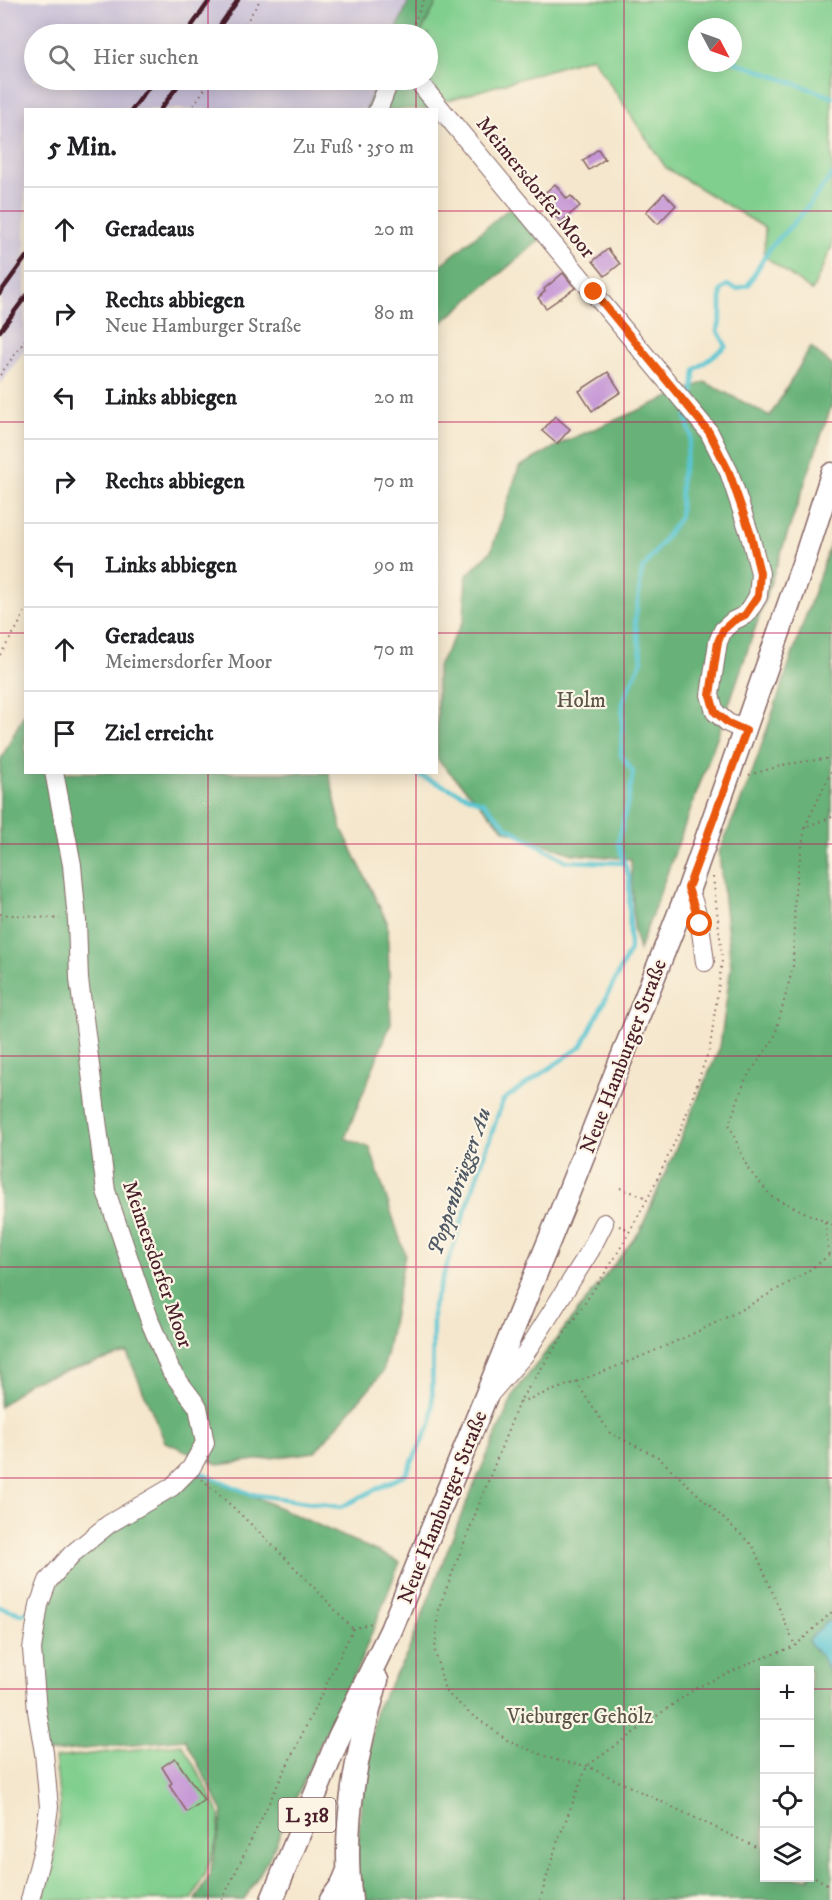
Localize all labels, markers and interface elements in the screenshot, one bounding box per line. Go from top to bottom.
north arrow [688,18,742,72]
search box [24,24,438,90]
icon: search [45,41,78,74]
text: Hier suchen [93,44,199,71]
street label: Meimersdorfer Moor [470,111,601,264]
text: 5 Min. [48,131,117,164]
text: Zu Fuß · 350 m [293,135,414,160]
icon: ahead [48,213,81,246]
text: Geradeaus [105,216,194,243]
text: 20 m [374,217,414,242]
route end [580,278,606,304]
text: Rechts abbiegen [105,287,245,314]
icon: right [48,297,81,330]
text: 80 m [374,301,414,326]
text: Neue Hamburger Straße [105,314,301,339]
icon: left [48,381,81,414]
text: Links abbiegen [105,384,237,411]
text: 20 m [374,385,414,410]
icon: right [48,465,81,498]
text: Rechts abbiegen [105,468,245,495]
text: 70 m [373,469,414,494]
icon: left [48,549,81,582]
text: Links abbiegen [105,552,237,579]
text: 90 m [374,553,414,578]
text: Geradeaus [105,623,194,650]
icon: ahead [48,633,81,666]
text: 70 m [373,637,414,662]
text: Meimersdorfer Moor [105,650,272,675]
park label: Holm [556,688,606,714]
icon: arrive [48,717,81,750]
text: Ziel erreicht [105,720,213,747]
route start [686,910,712,936]
street label: Neue Hamburger Straße [575,955,673,1157]
water label: Poppenbrügger Au [422,1104,497,1259]
street label: Meimersdorfer Moor [116,1177,198,1352]
street label: Neue Hamburger Straße [392,1407,494,1608]
map controls [760,1666,814,1882]
button: + [760,1666,814,1720]
park label: Vieburger Gehölz [506,1704,653,1730]
button: − [760,1720,814,1774]
button: locate [760,1774,814,1828]
road number: L 318 [278,1798,336,1832]
button: layers [760,1828,814,1882]

